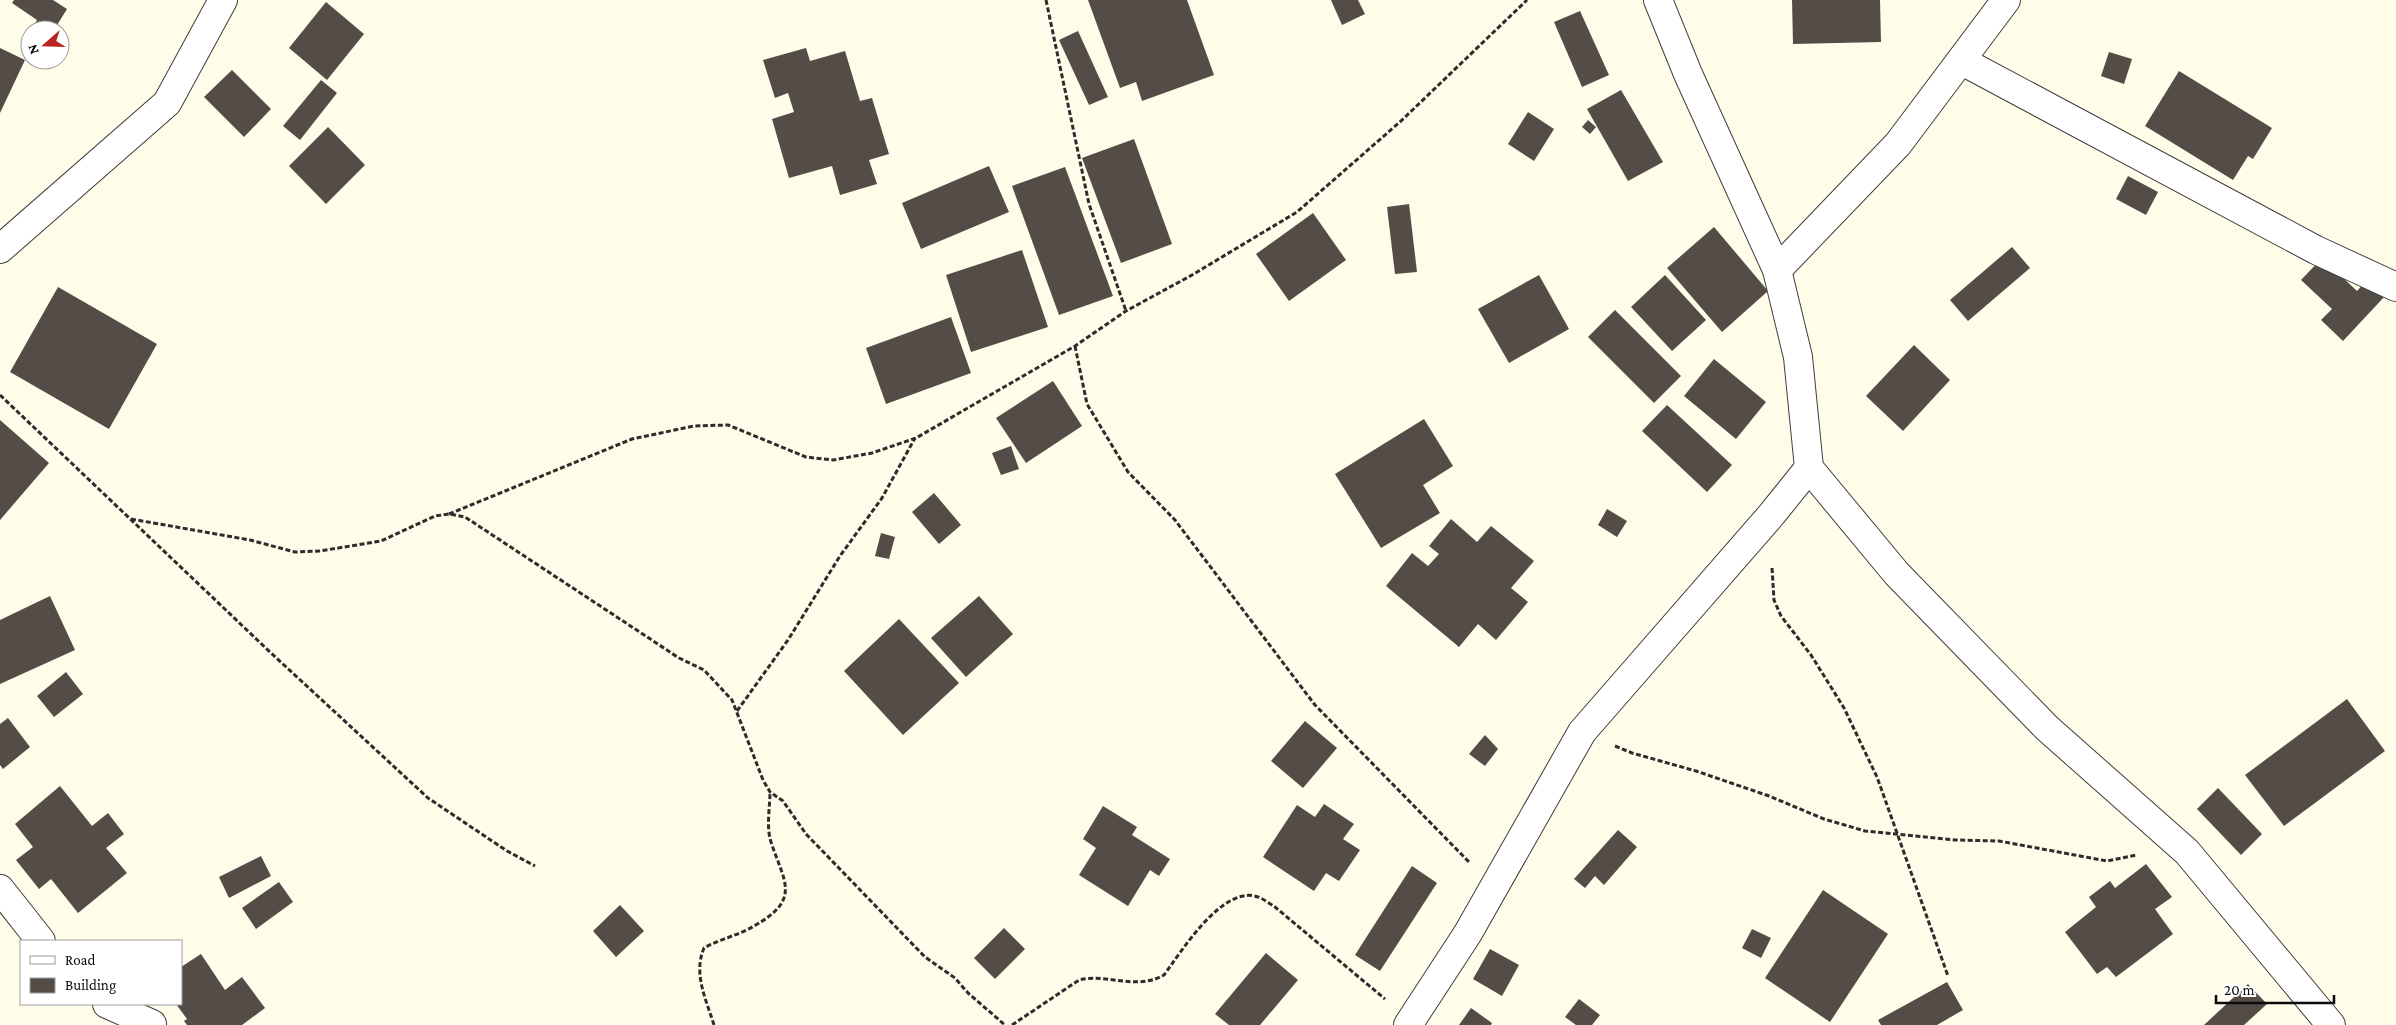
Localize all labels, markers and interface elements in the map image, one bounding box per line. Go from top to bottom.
north arrow [20,20,70,70]
text: N [23,42,42,57]
legend [20,940,182,1005]
text: Road [65,952,96,968]
scale bar [2216,972,2334,1004]
text: Building [65,977,116,994]
text: 20 m [2224,982,2255,998]

